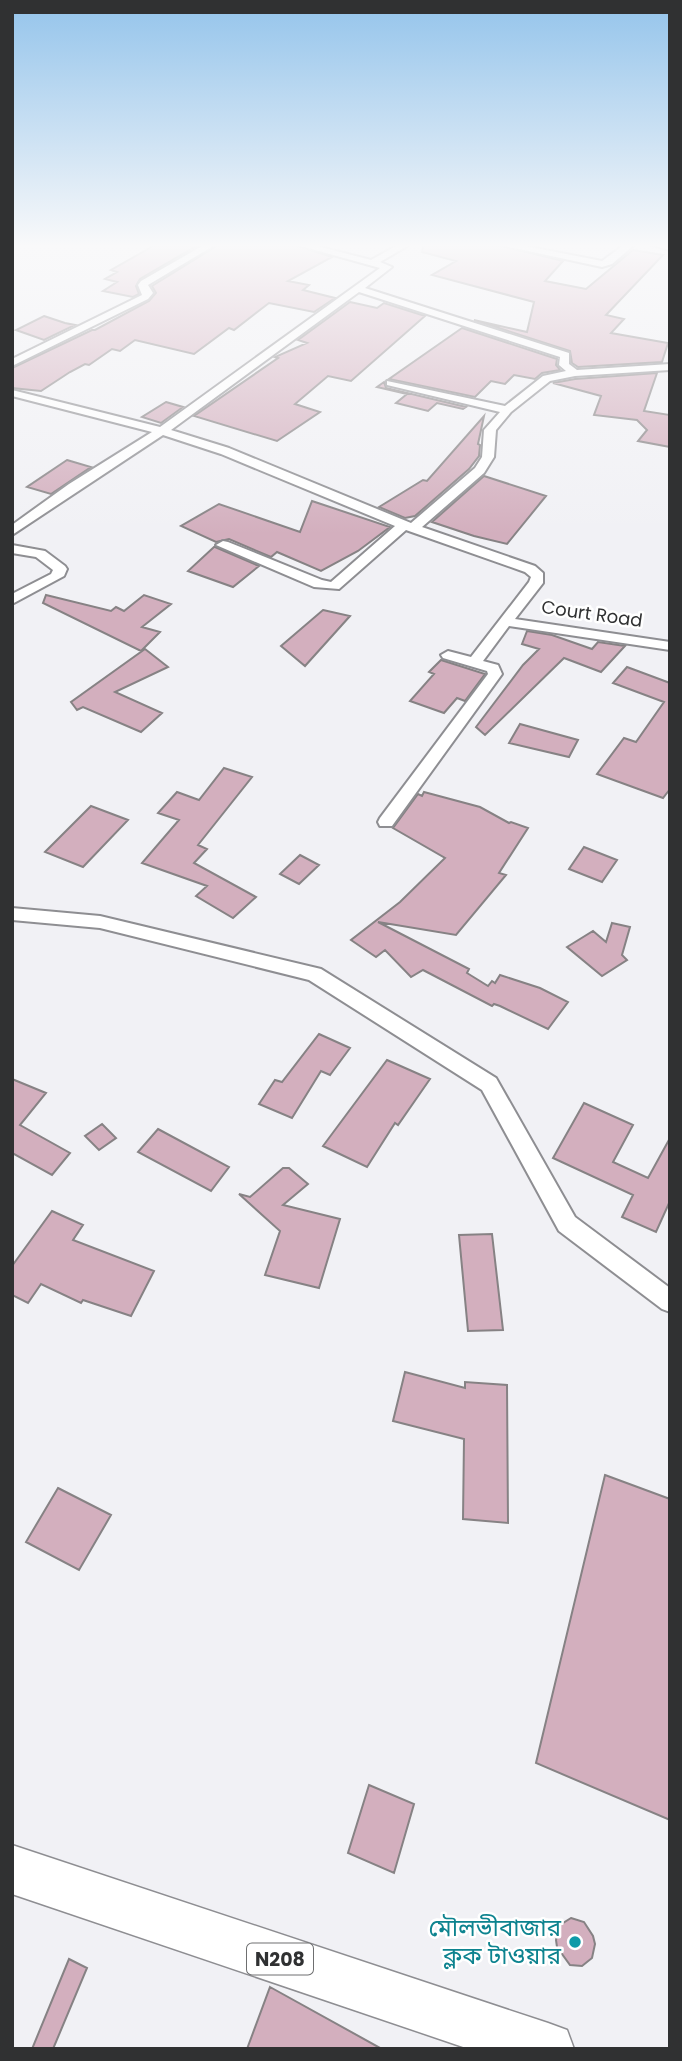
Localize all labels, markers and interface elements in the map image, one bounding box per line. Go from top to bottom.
street label: Court Road [540,594,644,633]
place label: মৌলভীবাজার ক্লক টাওয়ার [428,1911,562,1972]
marker: মৌলভীবাজার ক্লক টাওয়ার [567,1934,583,1950]
road number: N208 [247,1943,313,1974]

